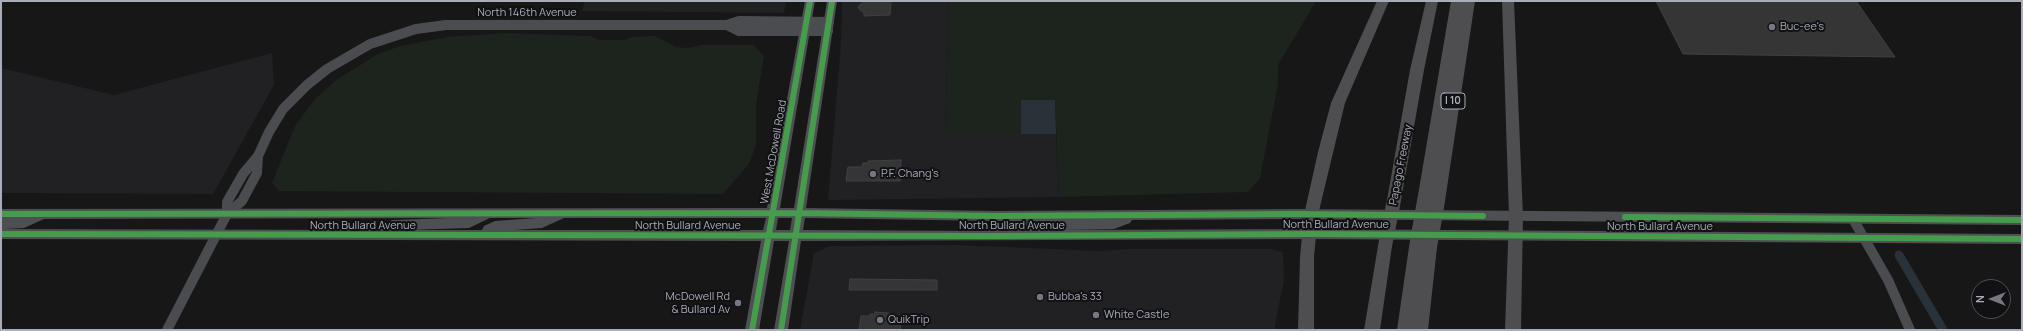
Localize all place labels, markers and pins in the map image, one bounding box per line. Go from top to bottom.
place label: Buc-ee's [1780,20,1824,34]
marker: Buc-ee's [1767,22,1777,32]
place label: P.F. Chang's [881,167,939,181]
marker: P.F. Chang's [868,169,878,179]
place label: McDowell Rd & Bullard Av [666,290,730,316]
place label: Bubba's 33 [1048,290,1102,304]
marker: Bubba's 33 [1035,292,1045,302]
marker: McDowell Rd & Bullard Av [733,298,743,308]
place label: White Castle [1104,308,1169,322]
marker: White Castle [1091,310,1101,320]
place label: QuikTrip [888,313,930,327]
marker: QuikTrip [875,315,885,325]

